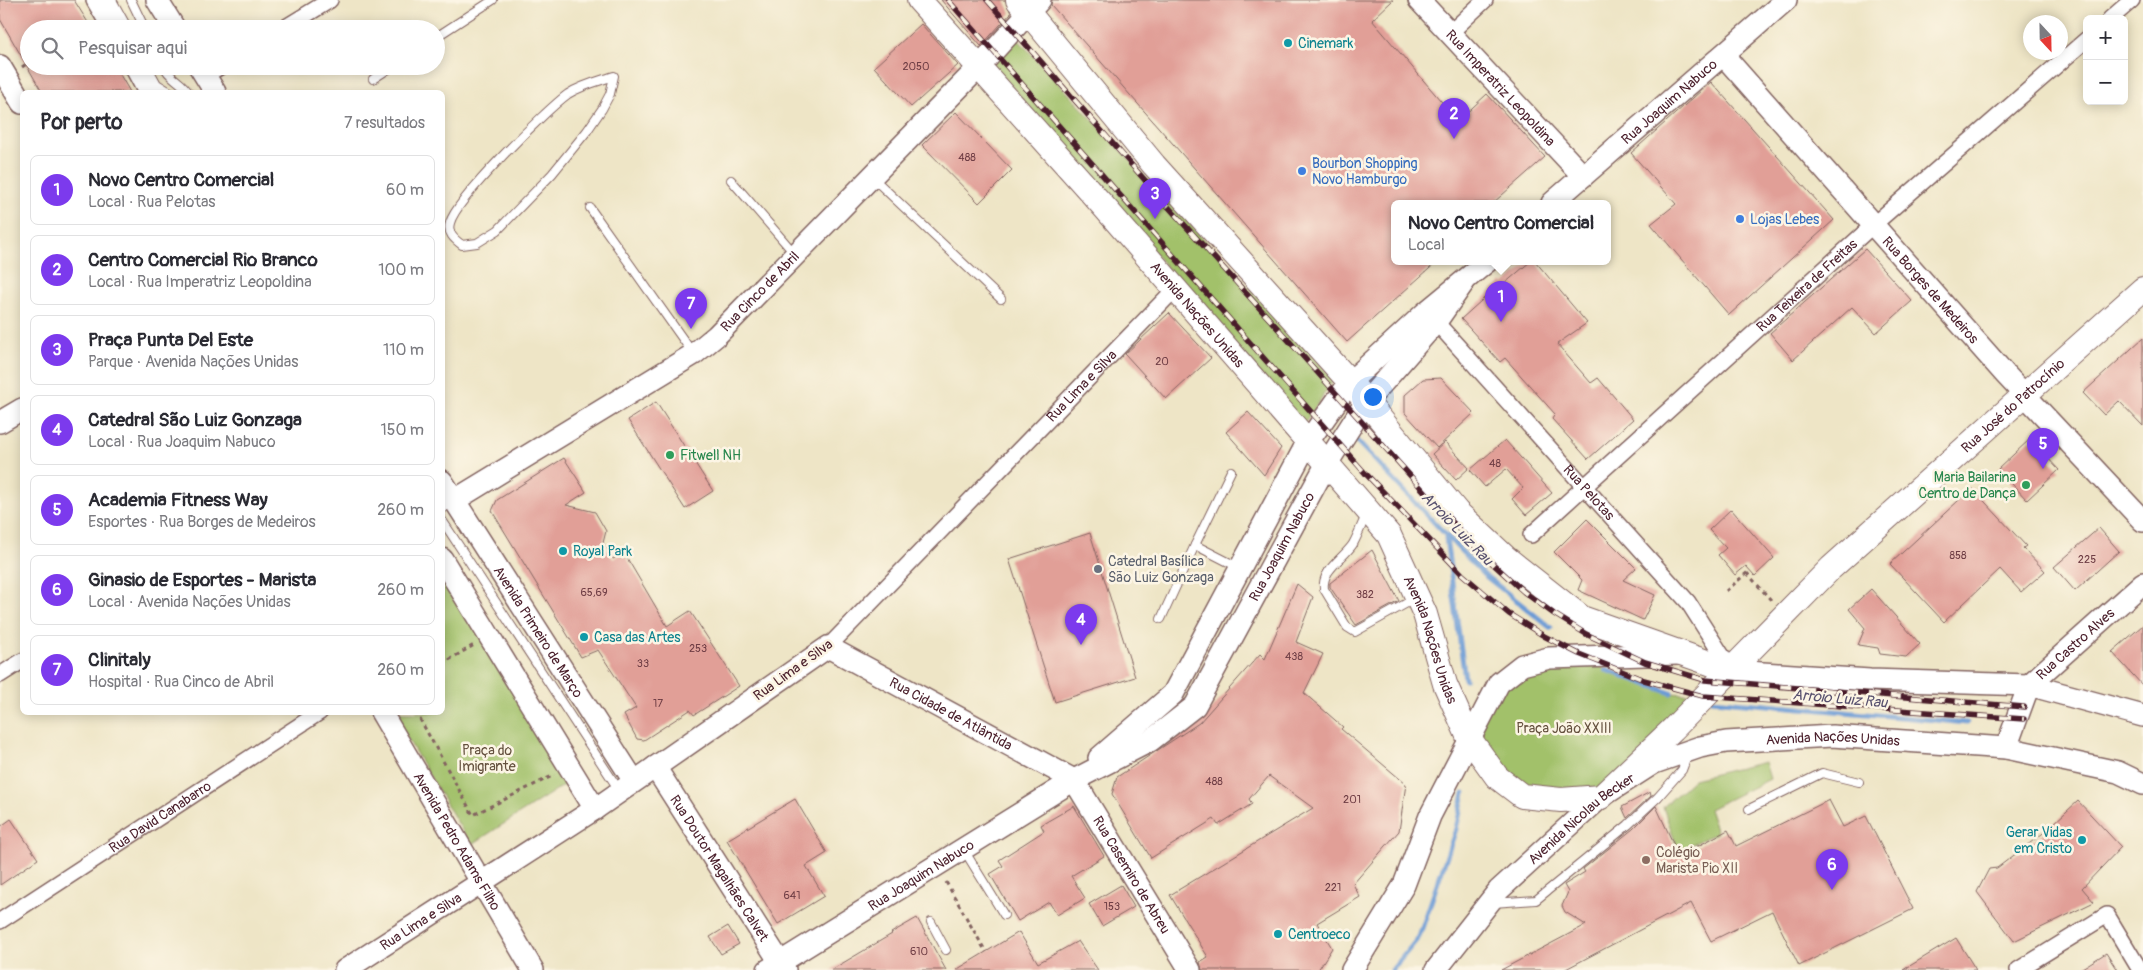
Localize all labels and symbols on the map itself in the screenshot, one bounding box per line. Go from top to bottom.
north arrow [2023,15,2068,60]
street label: Rua Imperatriz Leopoldina [1442,26,1559,150]
place label: Cinemark [1298,35,1354,52]
marker: Cinemark [1282,37,1294,49]
street label: Rua Joaquim Nabuco [1618,55,1721,148]
house number: 2050 [902,60,930,73]
pin: 2 [1438,98,1470,139]
house number: 488 [958,151,976,164]
place label: Bourbon Shopping Novo Hamburgo [1312,155,1418,188]
marker: Bourbon Shopping Novo Hamburgo [1296,165,1308,177]
pin: 3 [1139,178,1171,219]
place label: Lojas Lebes [1750,211,1820,228]
marker: Lojas Lebes [1734,213,1746,225]
street label: Rua Borges de Medeiros [1879,233,1983,347]
street label: Rua Teixeira de Freitas [1753,235,1861,335]
street label: Rua Cinco de Abril [717,248,803,335]
street label: Avenida Nações Unidas [1147,258,1248,371]
pin: 1 [1485,281,1517,322]
pin: 7 [675,288,707,329]
street label: Rua Lima e Silva [1043,346,1120,425]
street label: Rua José do Patrocínio [1957,354,2068,456]
house number: 20 [1155,355,1169,368]
your location [1360,384,1386,410]
pin: 5 [2027,428,2059,469]
place label: Fitwell NH [680,447,741,464]
marker: Fitwell NH [664,449,676,461]
house number: 48 [1489,457,1501,470]
street label: Rua Pelotas [1560,461,1619,524]
place label: Maria Bailarina Centro de Dança [1919,469,2016,502]
marker: Maria Bailarina Centro de Dança [2020,479,2032,491]
water label: Arroio Luiz Rau [1417,488,1498,571]
street label: Rua Joaquim Nabuco [1245,489,1318,604]
place label: Royal Park [573,543,632,560]
marker: Royal Park [557,545,569,557]
house number: 858 [1949,549,1967,562]
place label: Catedral Basílica São Luiz Gonzaga [1108,553,1214,586]
house number: 225 [2078,553,2096,566]
street label: Avenida Primeiro de Março [490,563,587,701]
marker: Catedral Basílica São Luiz Gonzaga [1092,563,1104,575]
street label: Avenida Nações Unidas [1400,573,1461,707]
house number: 65,69 [580,586,608,599]
house number: 382 [1356,588,1374,601]
pin: 4 [1065,604,1097,645]
street label: Rua Castro Alves [2033,604,2118,683]
place label: Casa das Artes [594,629,681,646]
marker: Casa das Artes [578,631,590,643]
street label: Rua Lima e Silva [750,636,836,704]
house number: 253 [689,642,707,655]
house number: 438 [1285,650,1303,663]
house number: 33 [637,657,649,670]
street label: Rua Cidade de Atlântida [887,673,1015,754]
water label: Arroio Luiz Rau [1792,685,1890,713]
house number: 17 [653,697,663,710]
park label: Praça João XXIII [1516,720,1612,737]
street label: Avenida Nações Unidas [1765,727,1901,749]
park label: Praça do Imigrante [458,742,516,775]
street label: Avenida Pedro Adams Filho [410,769,505,914]
street label: Avenida Nicolau Becker [1524,769,1638,868]
house number: 488 [1205,775,1223,788]
street label: Rua David Canabarro [106,777,215,856]
street label: Rua Doutor Magalhães Calvet [667,792,773,945]
house number: 201 [1343,793,1361,806]
street label: Rua Casemiro de Abreu [1089,813,1174,937]
place label: Gerar Vidas em Cristo [2006,824,2073,857]
marker: Gerar Vidas em Cristo [2076,834,2088,846]
street label: Rua Joaquim Nabuco [865,836,977,914]
place label: Colégio Marista Pio XII [1656,844,1738,877]
pin: 6 [1816,849,1848,890]
marker: Colégio Marista Pio XII [1640,854,1652,866]
house number: 221 [1325,881,1341,894]
street label: Rua Lima e Silva [377,889,465,954]
house number: 641 [783,889,801,902]
house number: 153 [1104,900,1120,913]
place label: Centroeco [1288,926,1351,943]
marker: Centroeco [1272,928,1284,940]
house number: 610 [910,945,928,958]

